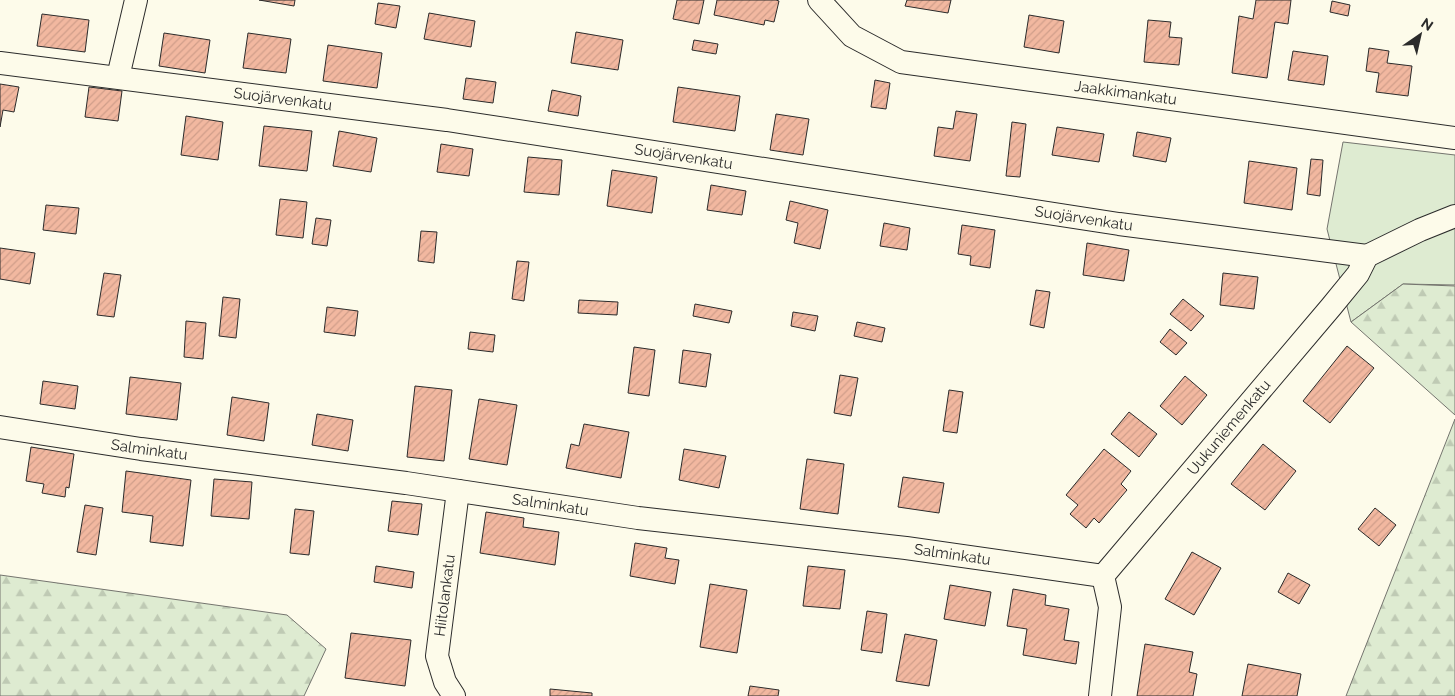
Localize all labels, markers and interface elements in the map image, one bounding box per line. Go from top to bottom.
north arrow [1395,10,1445,60]
text: N [1418,15,1436,34]
street label: Jaakkimankatu [1073,77,1178,109]
street label: Suojärvenkatu [232,84,333,114]
street label: Suojärvenkatu [633,140,734,173]
street label: Suojärvenkatu [1033,202,1134,235]
street label: Uukuniemenkatu [1183,376,1274,479]
street label: Salminkatu [110,435,189,464]
street label: Salminkatu [511,490,590,519]
street label: Salminkatu [913,540,992,569]
street label: Hiitolankatu [431,553,459,637]

